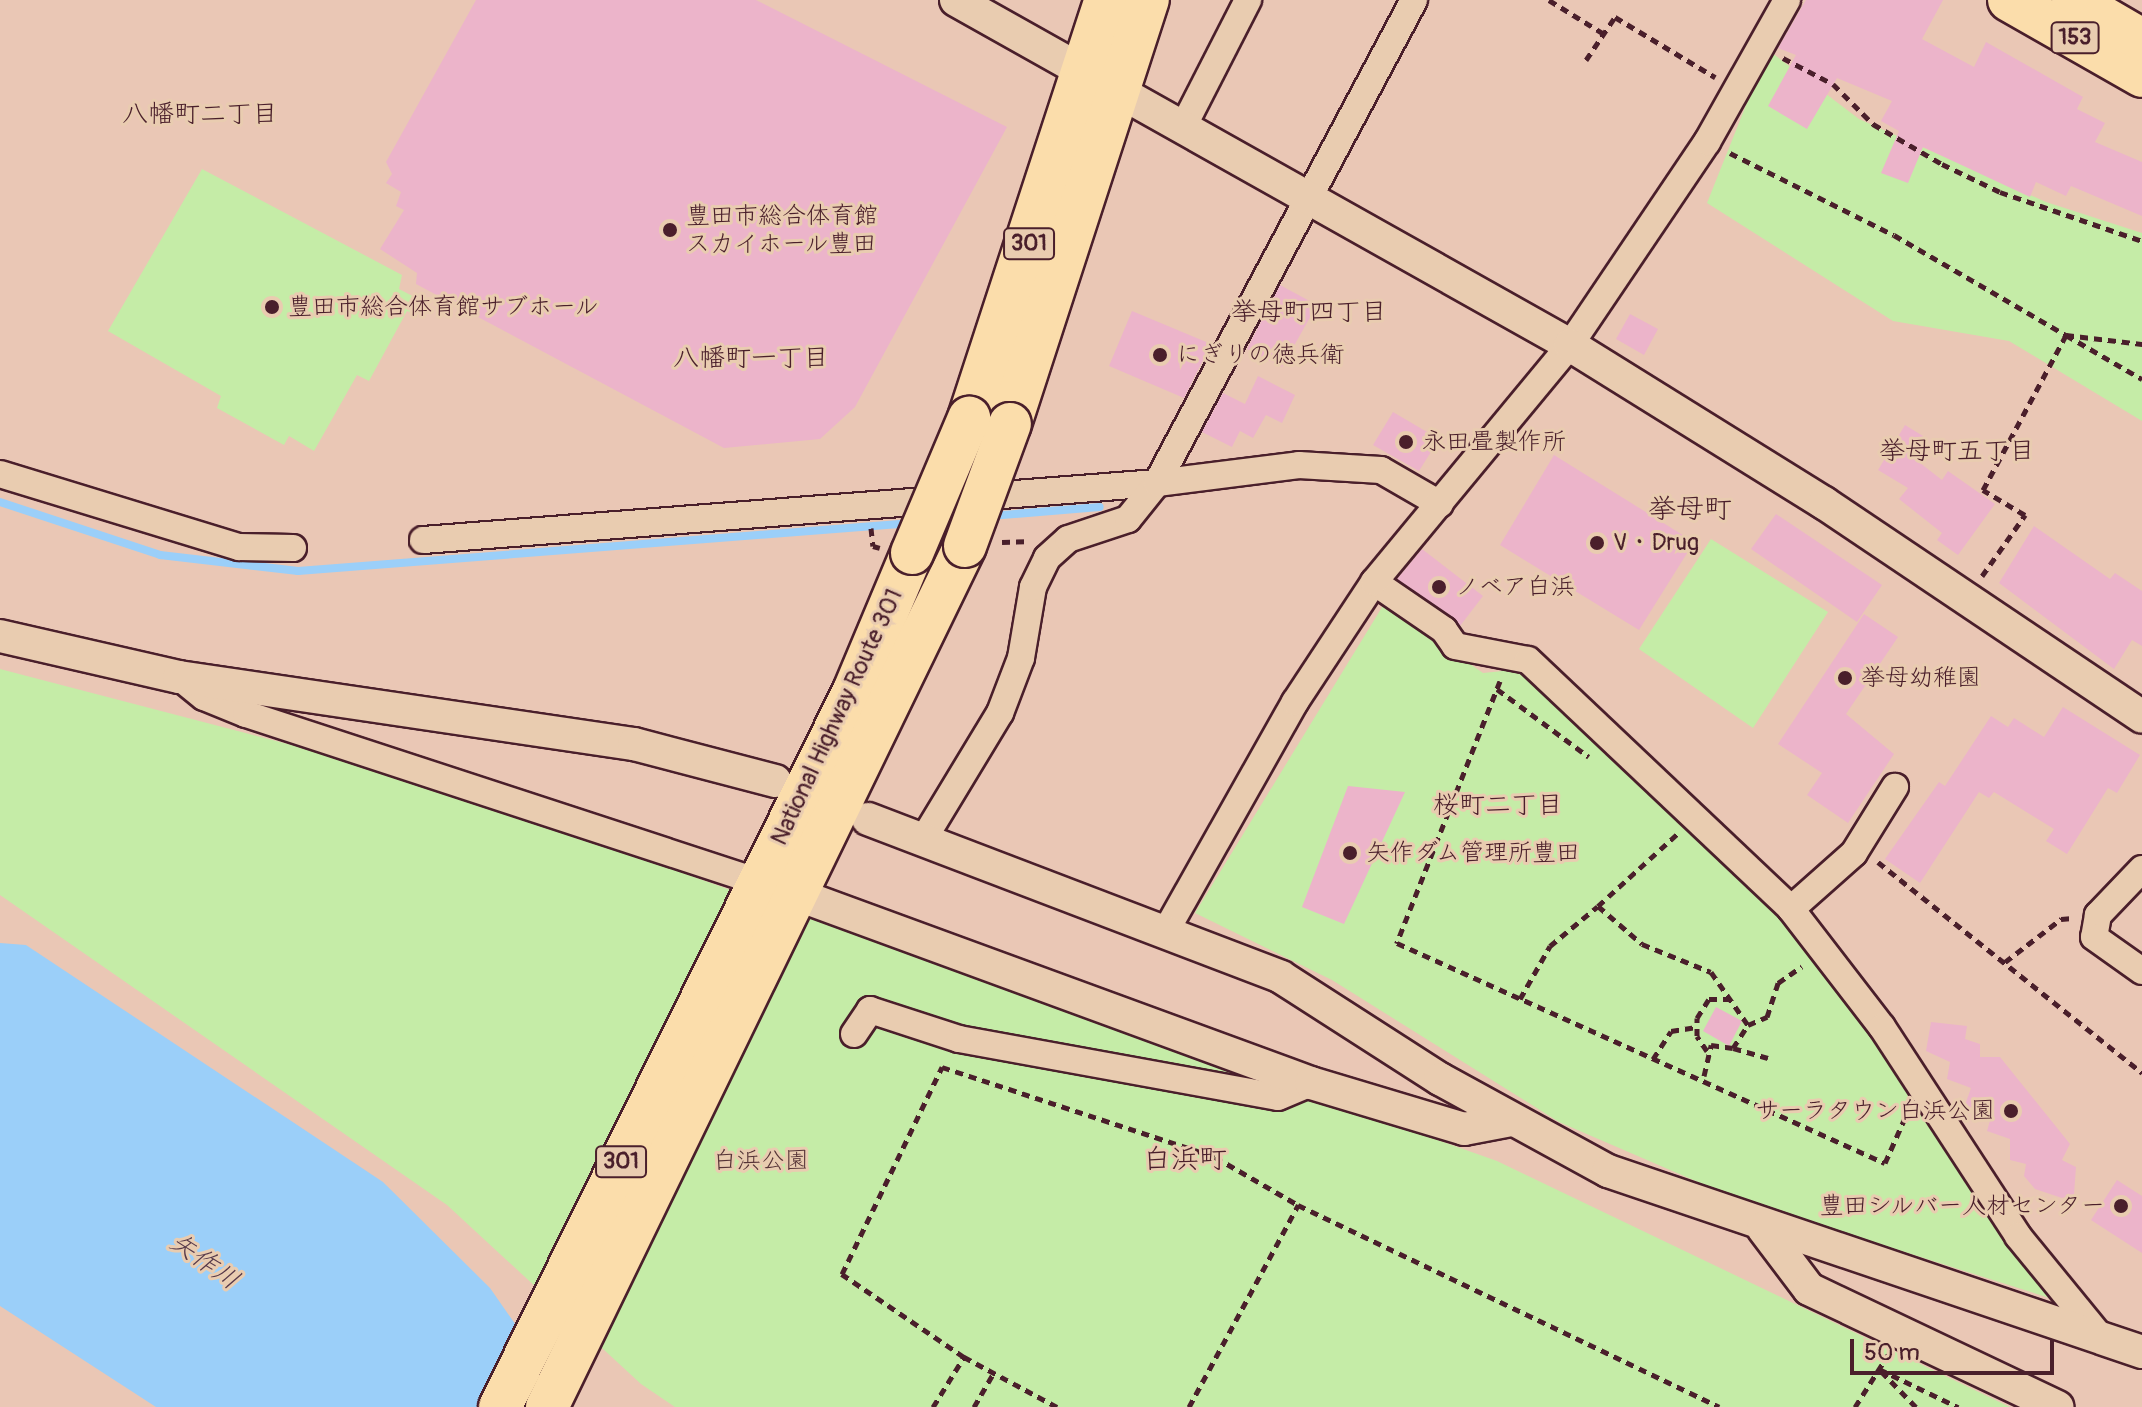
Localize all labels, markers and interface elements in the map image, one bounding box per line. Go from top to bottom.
road number: 153 [2049,20,2101,56]
district label: 八幡町二丁目 [122,99,278,131]
place label: 豊田市総合体育館 スカイホール豊田 [686,202,878,258]
marker: 豊田市総合体育館 スカイホール豊田 [661,221,679,239]
road number: 301 [1003,226,1055,262]
place label: 豊田市総合体育館サブホール [288,293,600,321]
district label: 挙母町四丁目 [1231,297,1387,329]
marker: 豊田市総合体育館サブホール [263,298,281,316]
place label: にぎりの徳兵衛 [1176,341,1344,369]
district label: 八幡町一丁目 [673,343,829,375]
marker: にぎりの徳兵衛 [1151,346,1169,364]
place label: 永田畳製作所 [1422,428,1566,456]
marker: 永田畳製作所 [1397,433,1415,451]
district label: 挙母町五丁目 [1879,436,2035,468]
district label: 挙母町 [1648,493,1732,527]
place label: V・Drug [1613,529,1699,557]
marker: V・Drug [1588,534,1606,552]
place label: ノベア白浜 [1455,573,1575,601]
marker: ノベア白浜 [1430,578,1448,596]
street label: National Highway Route 301 [765,584,909,850]
place label: 挙母幼稚園 [1861,664,1981,692]
marker: 挙母幼稚園 [1836,669,1854,687]
district label: 桜町二丁目 [1433,790,1563,822]
place label: 矢作ダム管理所豊田 [1366,839,1582,867]
marker: 矢作ダム管理所豊田 [1341,844,1359,862]
place label: サーラタウン白浜公園 [1755,1097,1995,1125]
marker: サーラタウン白浜公園 [2002,1102,2020,1120]
district label: 白浜町 [1143,1143,1227,1177]
road number: 301 [595,1144,647,1180]
park label: 白浜公園 [713,1147,809,1175]
place label: 豊田シルバー人材センター [1817,1192,2105,1220]
marker: 豊田シルバー人材センター [2112,1197,2130,1215]
water label: 矢作川 [163,1227,245,1297]
scale bar [1854,1323,2058,1373]
text: 50 m [1864,1338,1920,1367]

